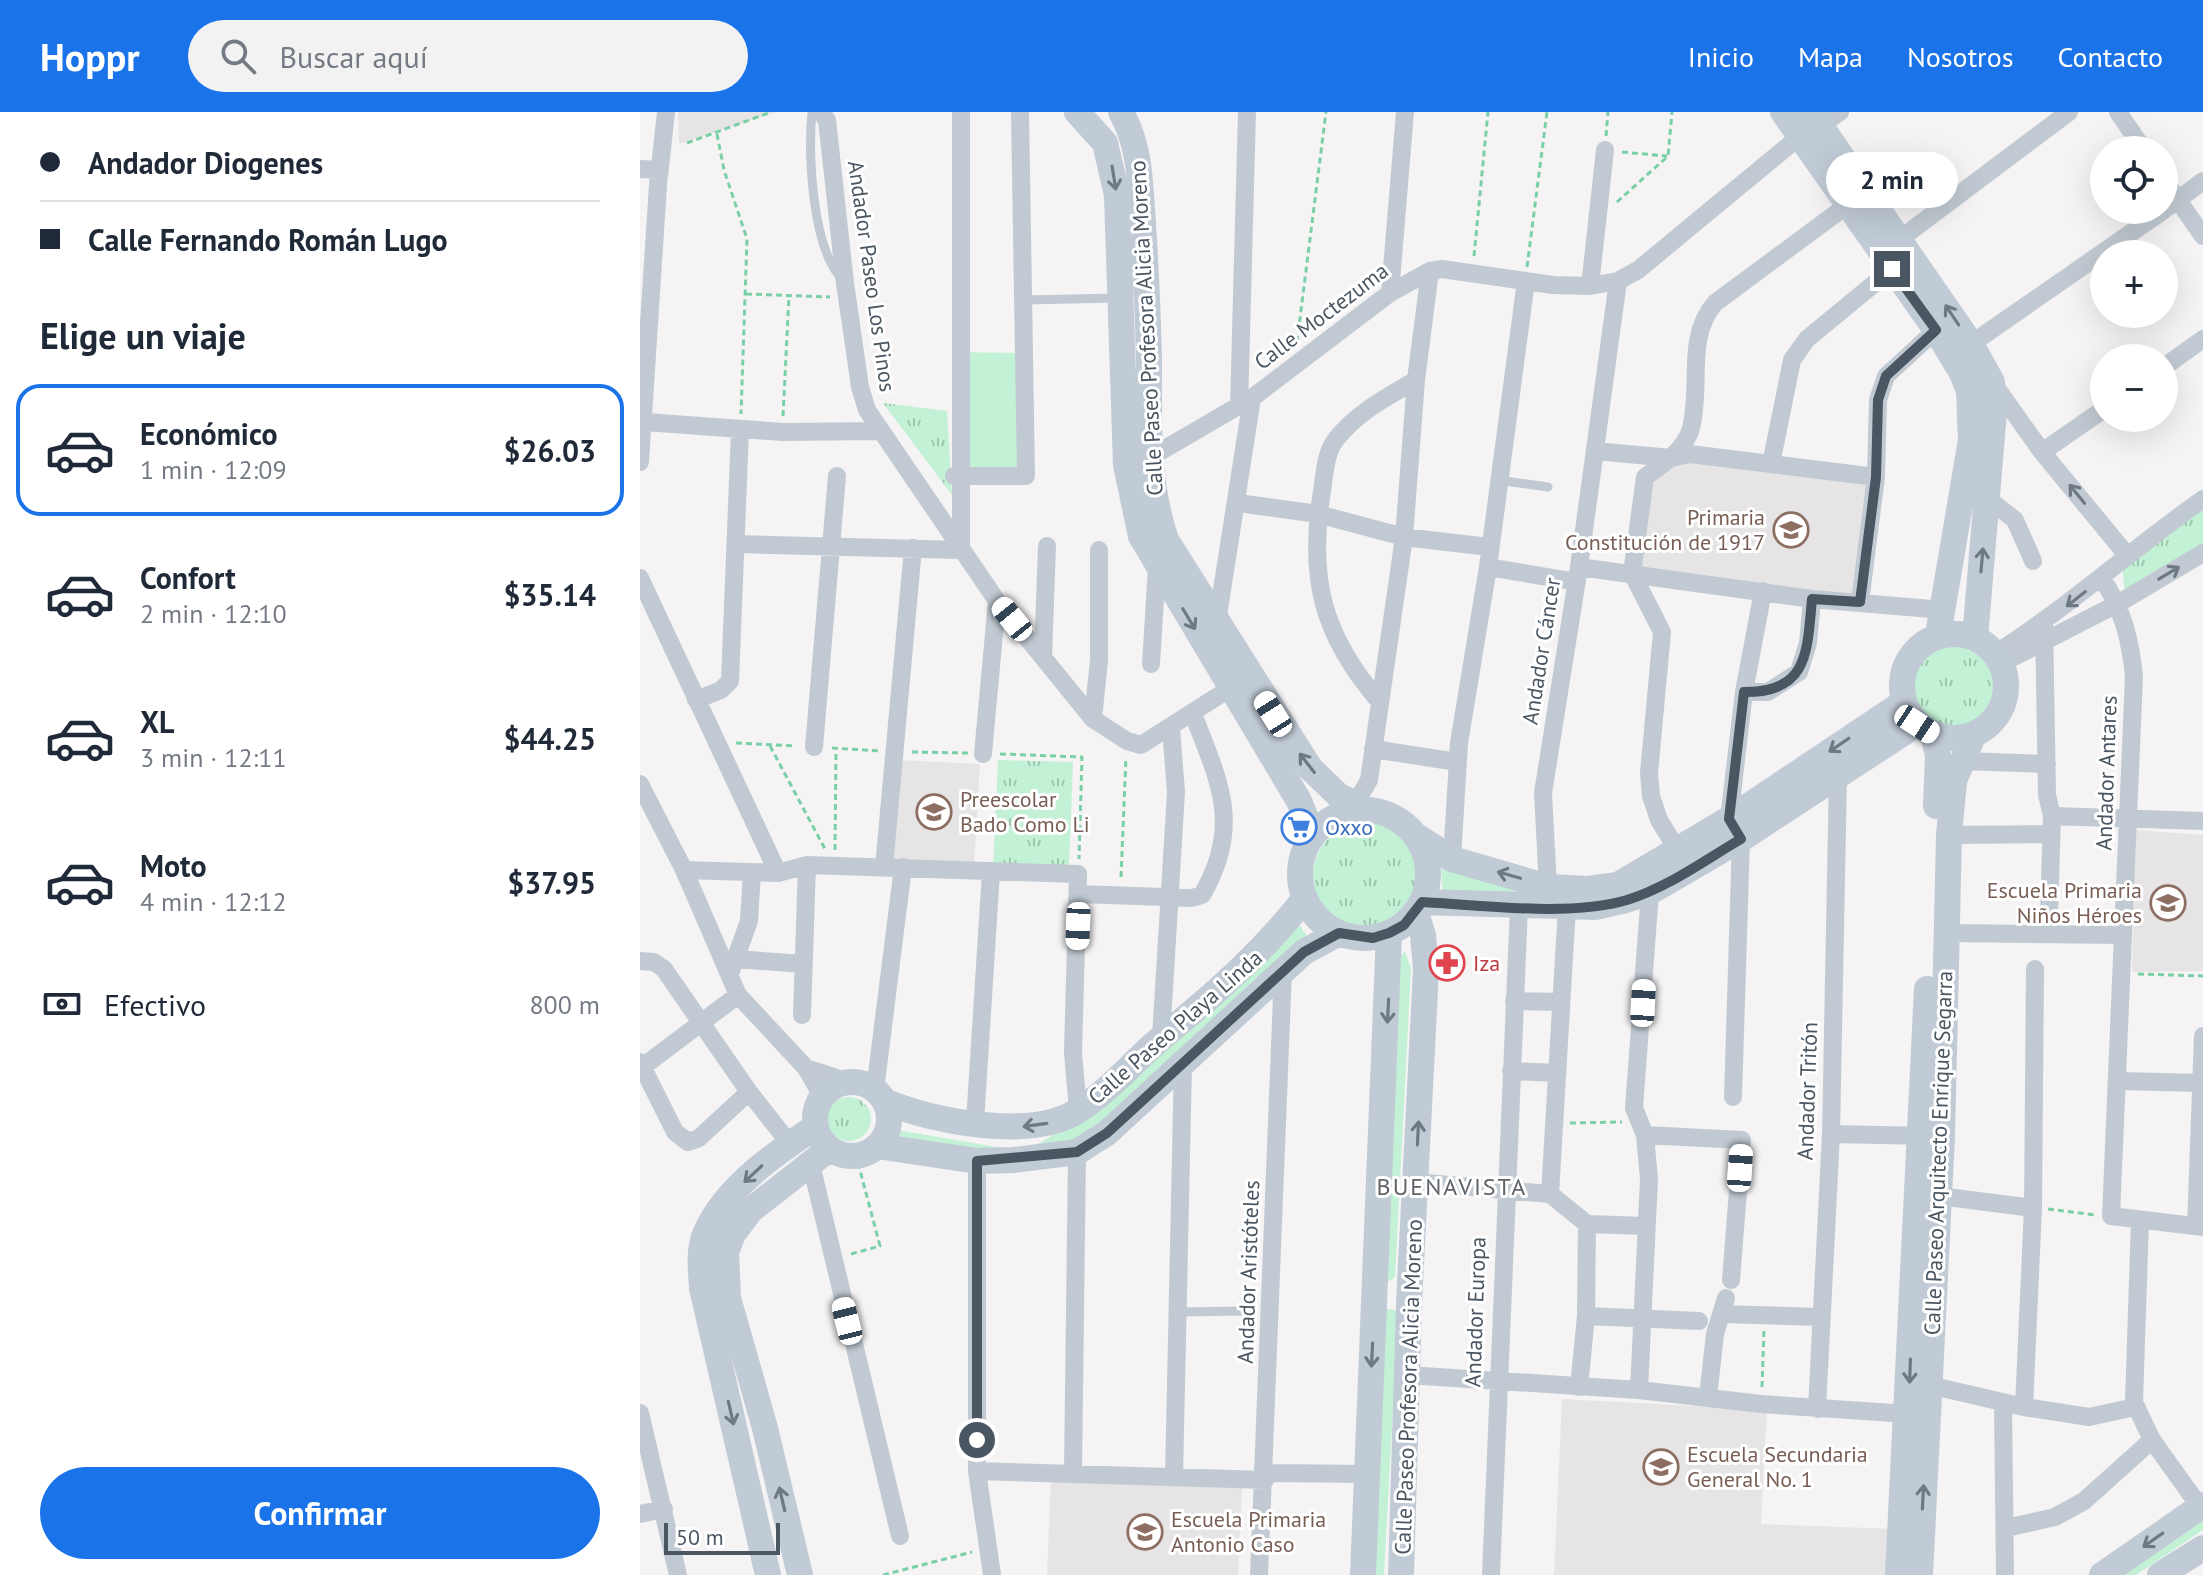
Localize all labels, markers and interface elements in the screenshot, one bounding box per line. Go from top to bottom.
search box [188,20,748,92]
text: Hoppr [40,32,140,81]
icon: search [216,34,260,78]
text: Buscar aquí [280,37,428,76]
text: Inicio [1688,38,1754,75]
text: Mapa [1798,38,1863,75]
text: Nosotros [1907,38,2013,75]
text: Contacto [2057,38,2163,75]
map controls [2090,136,2178,432]
button: locate [2090,136,2178,224]
text: Andador Diogenes [88,143,323,182]
callout: 2 min [1826,153,1958,209]
street label: Andador Paseo Los Pinos [842,159,902,393]
street label: Calle Paseo Profesora Alicia Moreno [1123,160,1169,496]
text: 2 min [1860,163,1924,196]
one-way arrow [1107,165,1122,190]
text: Calle Fernando Román Lugo [88,220,448,259]
button: + [2090,240,2178,328]
route end [1874,251,1910,287]
street label: Calle Moctezuma [1248,256,1394,376]
one-way arrow [1944,304,1960,327]
text: Elige un viaje [40,312,246,359]
button: − [2090,344,2178,432]
icon: car [44,414,116,486]
text: Económico [140,414,278,453]
text: $26.03 [504,431,596,470]
text: 1 min · 12:09 [140,453,287,486]
one-way arrow [2068,483,2086,504]
place label: Primaria Constitución de 1917 [1565,503,1765,556]
school or university icon: Primaria Constitución de 1917 [1772,511,1810,549]
one-way arrow [1975,547,1990,574]
icon: car [44,558,116,630]
text: Confort [140,558,236,597]
one-way arrow [2157,565,2180,581]
text: $35.14 [504,575,596,614]
street label: Andador Cáncer [1516,575,1567,726]
one-way arrow [2066,590,2087,607]
car [988,593,1036,645]
text: 2 min · 12:10 [140,597,287,630]
one-way arrow [1182,607,1198,630]
car [1250,687,1296,741]
street label: Andador Antares [2089,695,2123,851]
car [1890,701,1944,747]
icon: car [44,702,116,774]
text: XL [140,702,174,741]
text: $44.25 [504,719,596,758]
one-way arrow [1828,737,1850,754]
text: 3 min · 12:11 [140,741,287,774]
one-way arrow [1298,753,1315,774]
place label: Preescolar Bado Como Li [960,785,1090,838]
school or university icon: Preescolar Bado Como Li [915,793,953,831]
supermarket icon: Oxxo [1280,808,1318,846]
place label: Oxxo [1325,813,1373,841]
icon: car [44,846,116,918]
text: Moto [140,846,207,885]
text: $37.95 [507,863,596,902]
one-way arrow [1497,867,1523,882]
place label: Escuela Primaria Niños Héroes [1987,876,2142,929]
school or university icon: Escuela Primaria Niños Héroes [2149,884,2187,922]
text: 4 min · 12:12 [140,885,287,918]
car [1065,902,1091,950]
street label: Calle Paseo Playa Linda [1082,944,1268,1110]
pharmacy icon: Iza [1428,944,1466,982]
place label: Iza [1473,949,1500,977]
street label: Calle Paseo Arquitecto Enrique Segarra [1918,970,1958,1336]
car [1630,978,1656,1028]
icon: cash [40,982,84,1026]
text: Efectivo [104,985,206,1024]
text: 800 m [529,988,600,1021]
one-way arrow [1381,997,1396,1024]
street label: Andador Tritón [1791,1021,1823,1161]
one-way arrow [1023,1118,1048,1133]
one-way arrow [1411,1120,1426,1147]
car [1726,1143,1754,1193]
one-way arrow [743,1165,763,1184]
district label: BUENAVISTA [1377,1171,1527,1202]
street label: Andador Aristóteles [1231,1180,1265,1364]
street label: Calle Paseo Profesora Alicia Moreno [1388,1219,1428,1555]
street label: Andador Europa [1458,1236,1492,1388]
car [830,1295,864,1347]
one-way arrow [1364,1341,1379,1368]
one-way arrow [1903,1357,1918,1384]
one-way arrow [724,1400,739,1426]
route start [959,1422,995,1458]
place label: Escuela Secundaria General No. 1 [1687,1440,1868,1493]
school or university icon: Escuela Secundaria General No. 1 [1642,1448,1680,1486]
button: Confirmar [40,1467,600,1559]
one-way arrow [1916,1484,1931,1511]
one-way arrow [774,1487,789,1513]
place label: Escuela Primaria Antonio Caso [1171,1505,1326,1558]
school or university icon: Escuela Primaria Antonio Caso [1126,1513,1164,1551]
scale bar [664,1519,780,1555]
text: 50 m [676,1523,724,1551]
one-way arrow [2142,1532,2164,1549]

